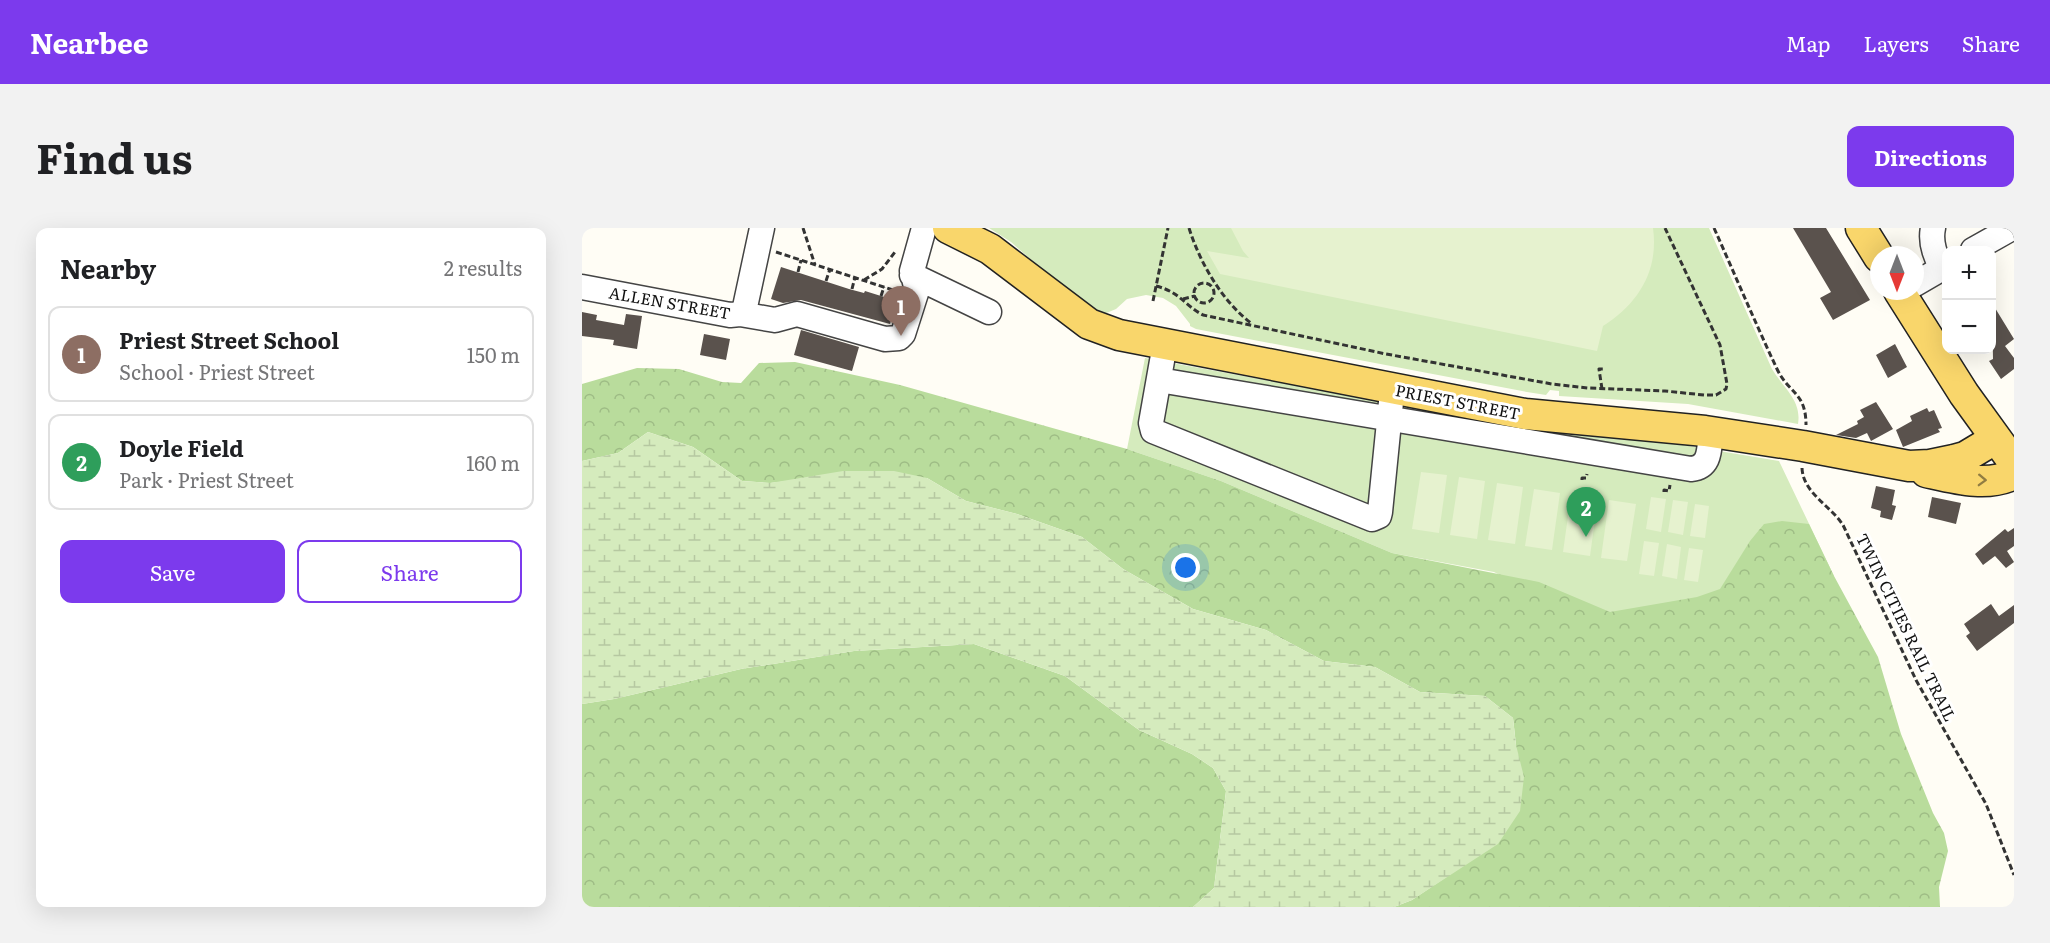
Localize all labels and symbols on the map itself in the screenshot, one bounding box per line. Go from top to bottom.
north arrow [1870,246,1924,300]
street label: ALLEN STREET [607,279,733,325]
pin: 1 [882,286,920,336]
street label: PRIEST STREET [1394,377,1523,425]
one-way arrow [1978,474,1987,486]
pin: 2 [1566,488,1606,537]
street label: TWIN CITIES RAIL TRAIL [1851,529,1963,725]
your location [1171,553,1200,582]

